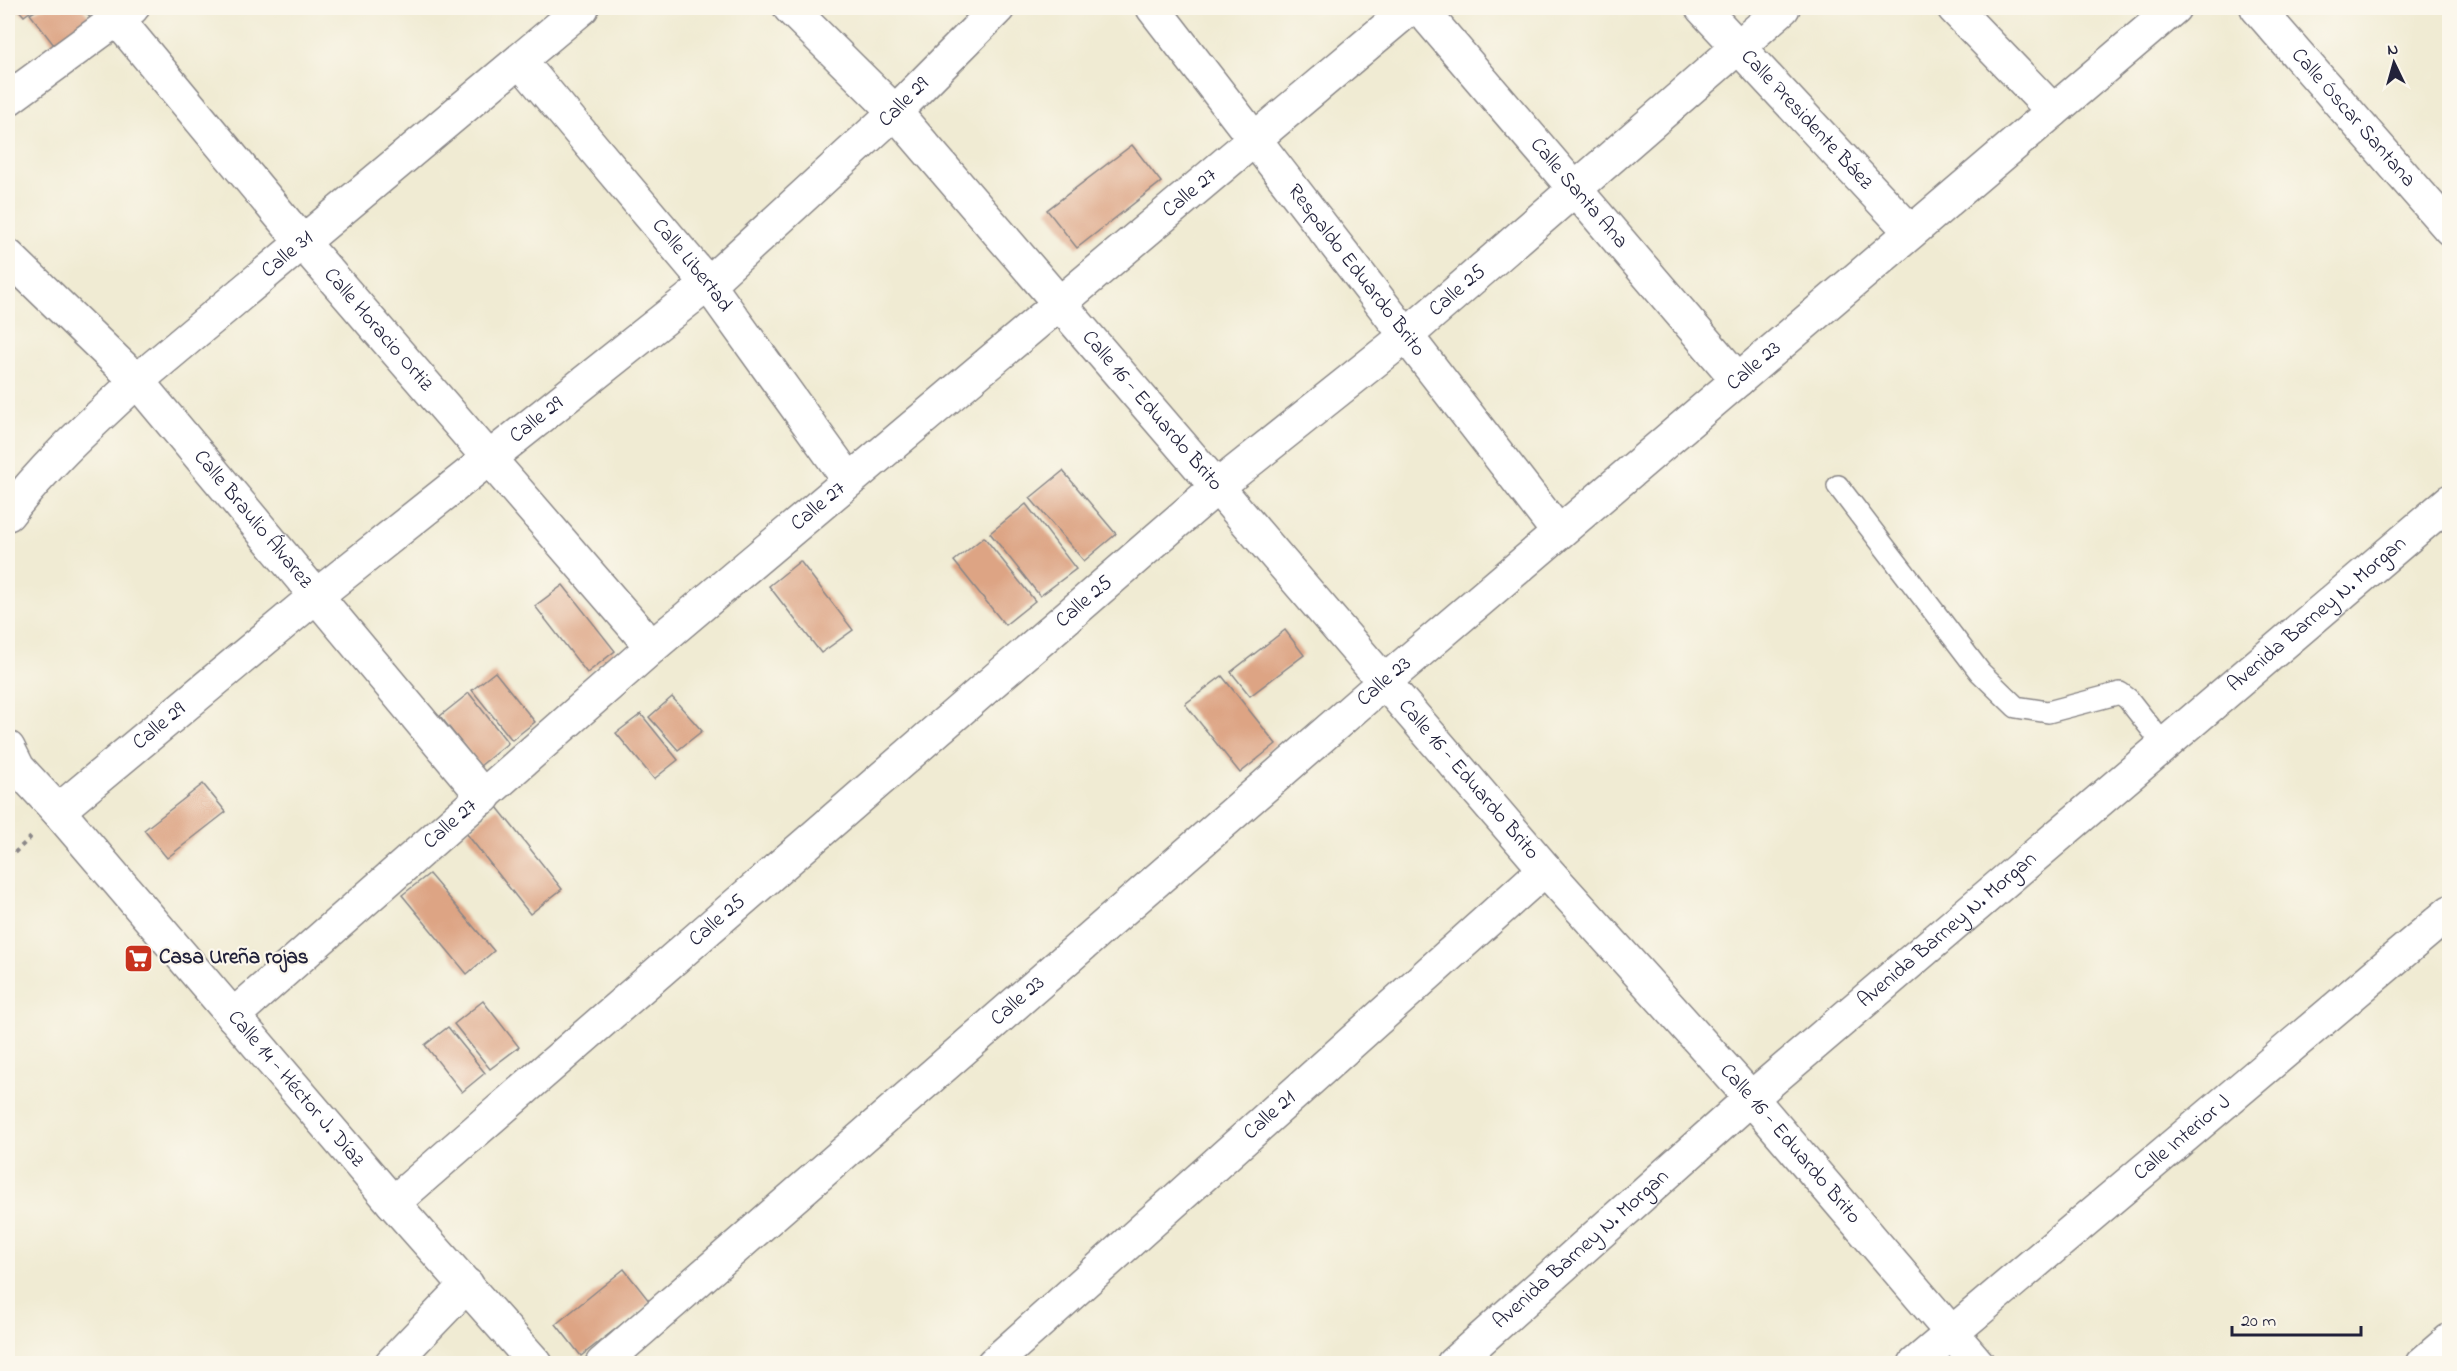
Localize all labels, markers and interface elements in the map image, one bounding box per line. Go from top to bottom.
north arrow [2364,33,2424,93]
text: N [2386,38,2399,62]
street label: Calle Óscar Santana [2284,41,2423,194]
street label: Calle Presidente Báez [1733,43,1880,197]
street label: Calle 29 [872,70,937,135]
street label: Calle Santa Ana [1522,131,1635,256]
street label: Calle 27 [1156,161,1224,225]
street label: Respaldo Eduardo Brito [1280,178,1432,363]
street label: Calle Libertad [644,212,739,319]
street label: Calle 31 [255,224,320,286]
street label: Calle 25 [1423,258,1493,324]
street label: Calle Horacio Ortiz [316,261,440,398]
street label: Calle 16 - Eduardo Brito [1074,324,1230,498]
street label: Calle 23 [1720,334,1788,398]
street label: Calle 29 [503,389,571,451]
street label: Calle Braulio Álvarez [186,444,319,596]
street label: Calle 27 [784,474,853,539]
street label: Avenida Barney N. Morgan [2221,529,2413,700]
street label: Calle 25 [1049,569,1120,635]
street label: Calle 23 [1350,650,1418,714]
street label: Calle 16 - Eduardo Brito [1391,693,1546,867]
street label: Calle 29 [126,695,193,758]
street label: Calle 27 [417,792,485,857]
street label: Avenida Barney N. Morgan [1851,845,2044,1015]
street label: Calle 25 [682,888,753,954]
supermarket icon: Casa Ureña rojas [122,942,154,974]
place label: Casa Ureña rojas [159,943,309,973]
street label: Calle 23 [984,969,1052,1033]
street label: Calle 14 - Héctor J. Díaz [220,1004,372,1174]
street label: Calle 16 - Eduardo Brito [1712,1057,1868,1231]
street label: Calle 21 [1237,1084,1303,1147]
street label: Calle Interior J [2127,1088,2238,1188]
street label: Avenida Barney N. Morgan [1486,1163,1676,1336]
scale bar [2232,1299,2361,1337]
text: 20 m [2241,1309,2276,1335]

